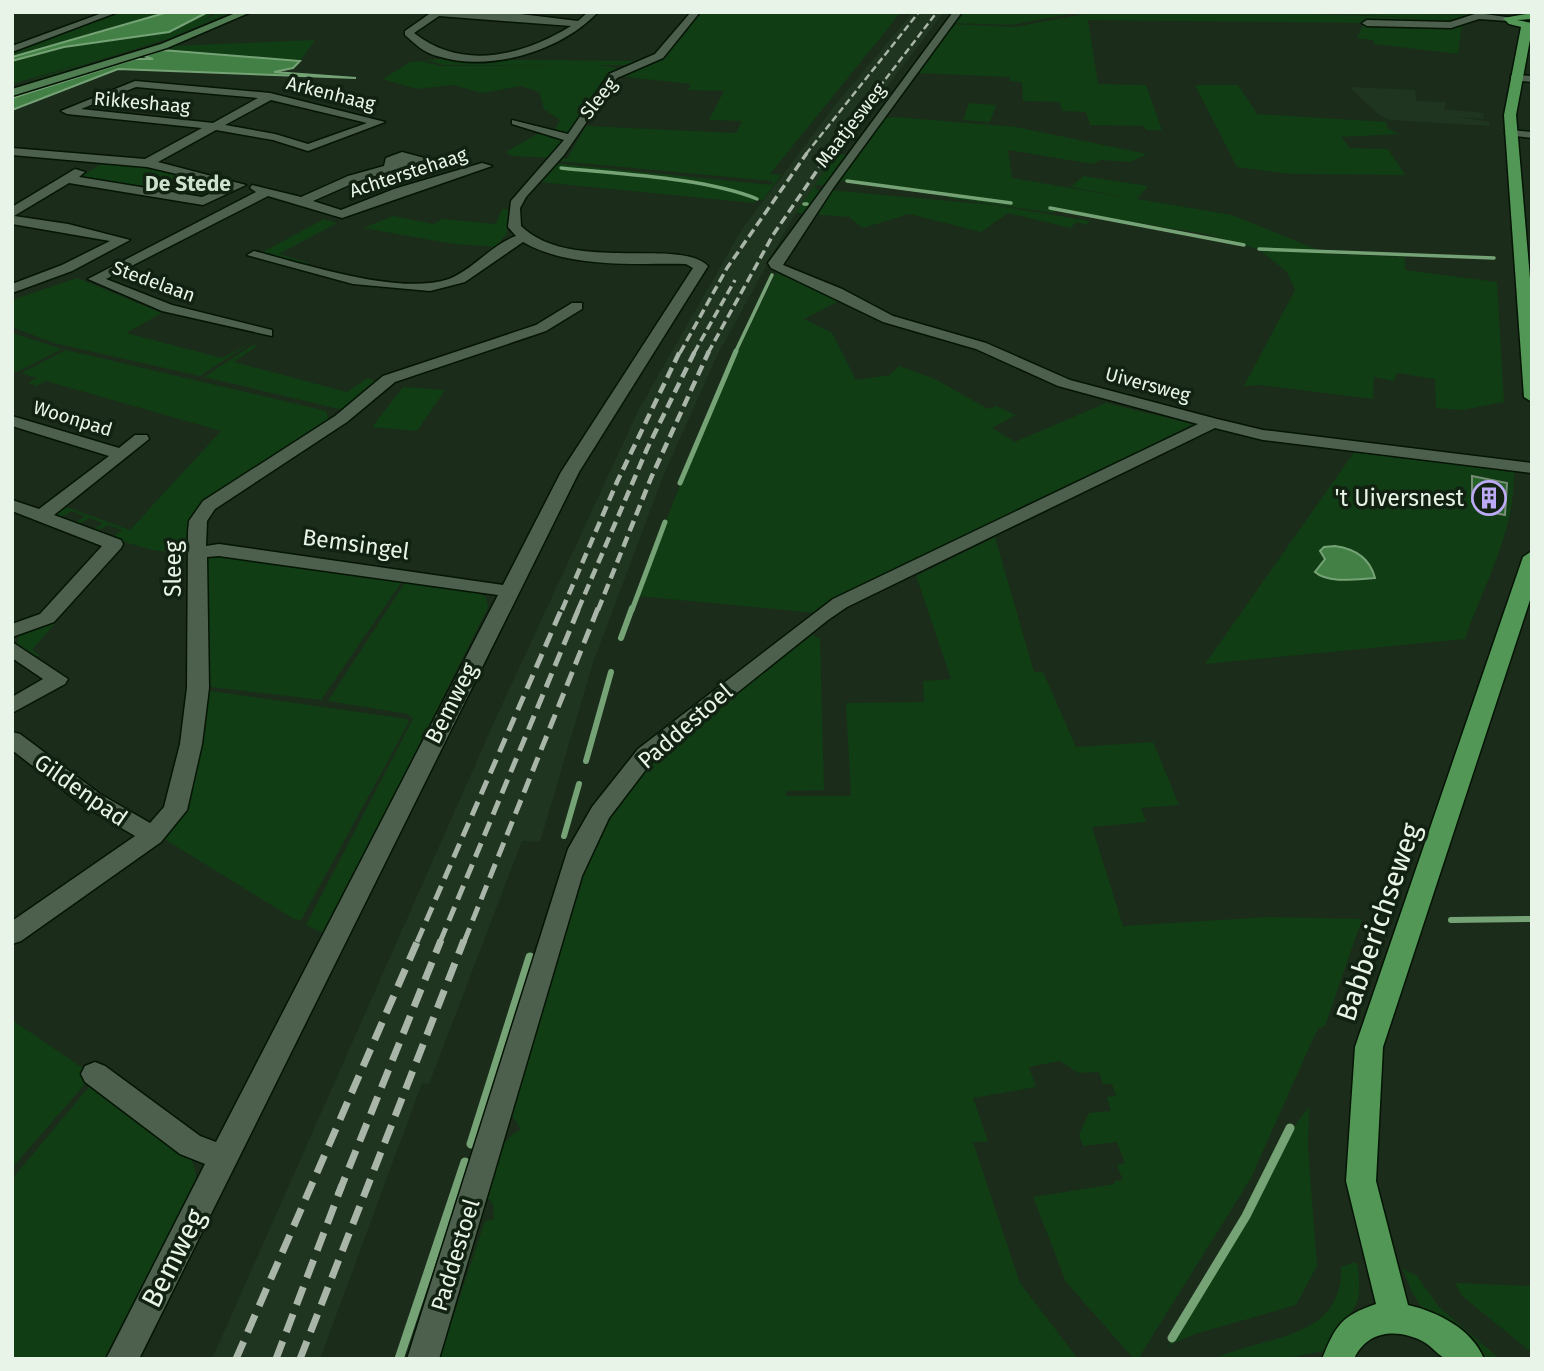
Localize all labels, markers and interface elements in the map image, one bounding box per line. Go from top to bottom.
street label: Arkenhaag [284,71,378,116]
street label: Sleeg [575,73,622,124]
street label: Maatjesweg [810,79,890,172]
street label: Rikkeshaag [93,87,191,118]
street label: Achterstehaag [346,143,470,202]
district label: De Stede [145,171,231,197]
street label: Stedelaan [109,256,198,307]
street label: Uiversweg [1103,362,1193,407]
street label: Woonpad [30,396,115,441]
building icon: 't Uiversnest [1470,479,1508,517]
place label: 't Uiversnest [1335,484,1465,512]
street label: Bemsingel [301,523,412,565]
street label: Sleeg [159,541,187,597]
street label: Bemweg [419,658,483,748]
street label: Paddestoel [632,677,738,775]
street label: Gildenpad [29,748,133,832]
street label: Babberichseweg [1329,818,1428,1026]
street label: Paddestoel [425,1195,485,1315]
street label: Bemweg [135,1203,212,1313]

